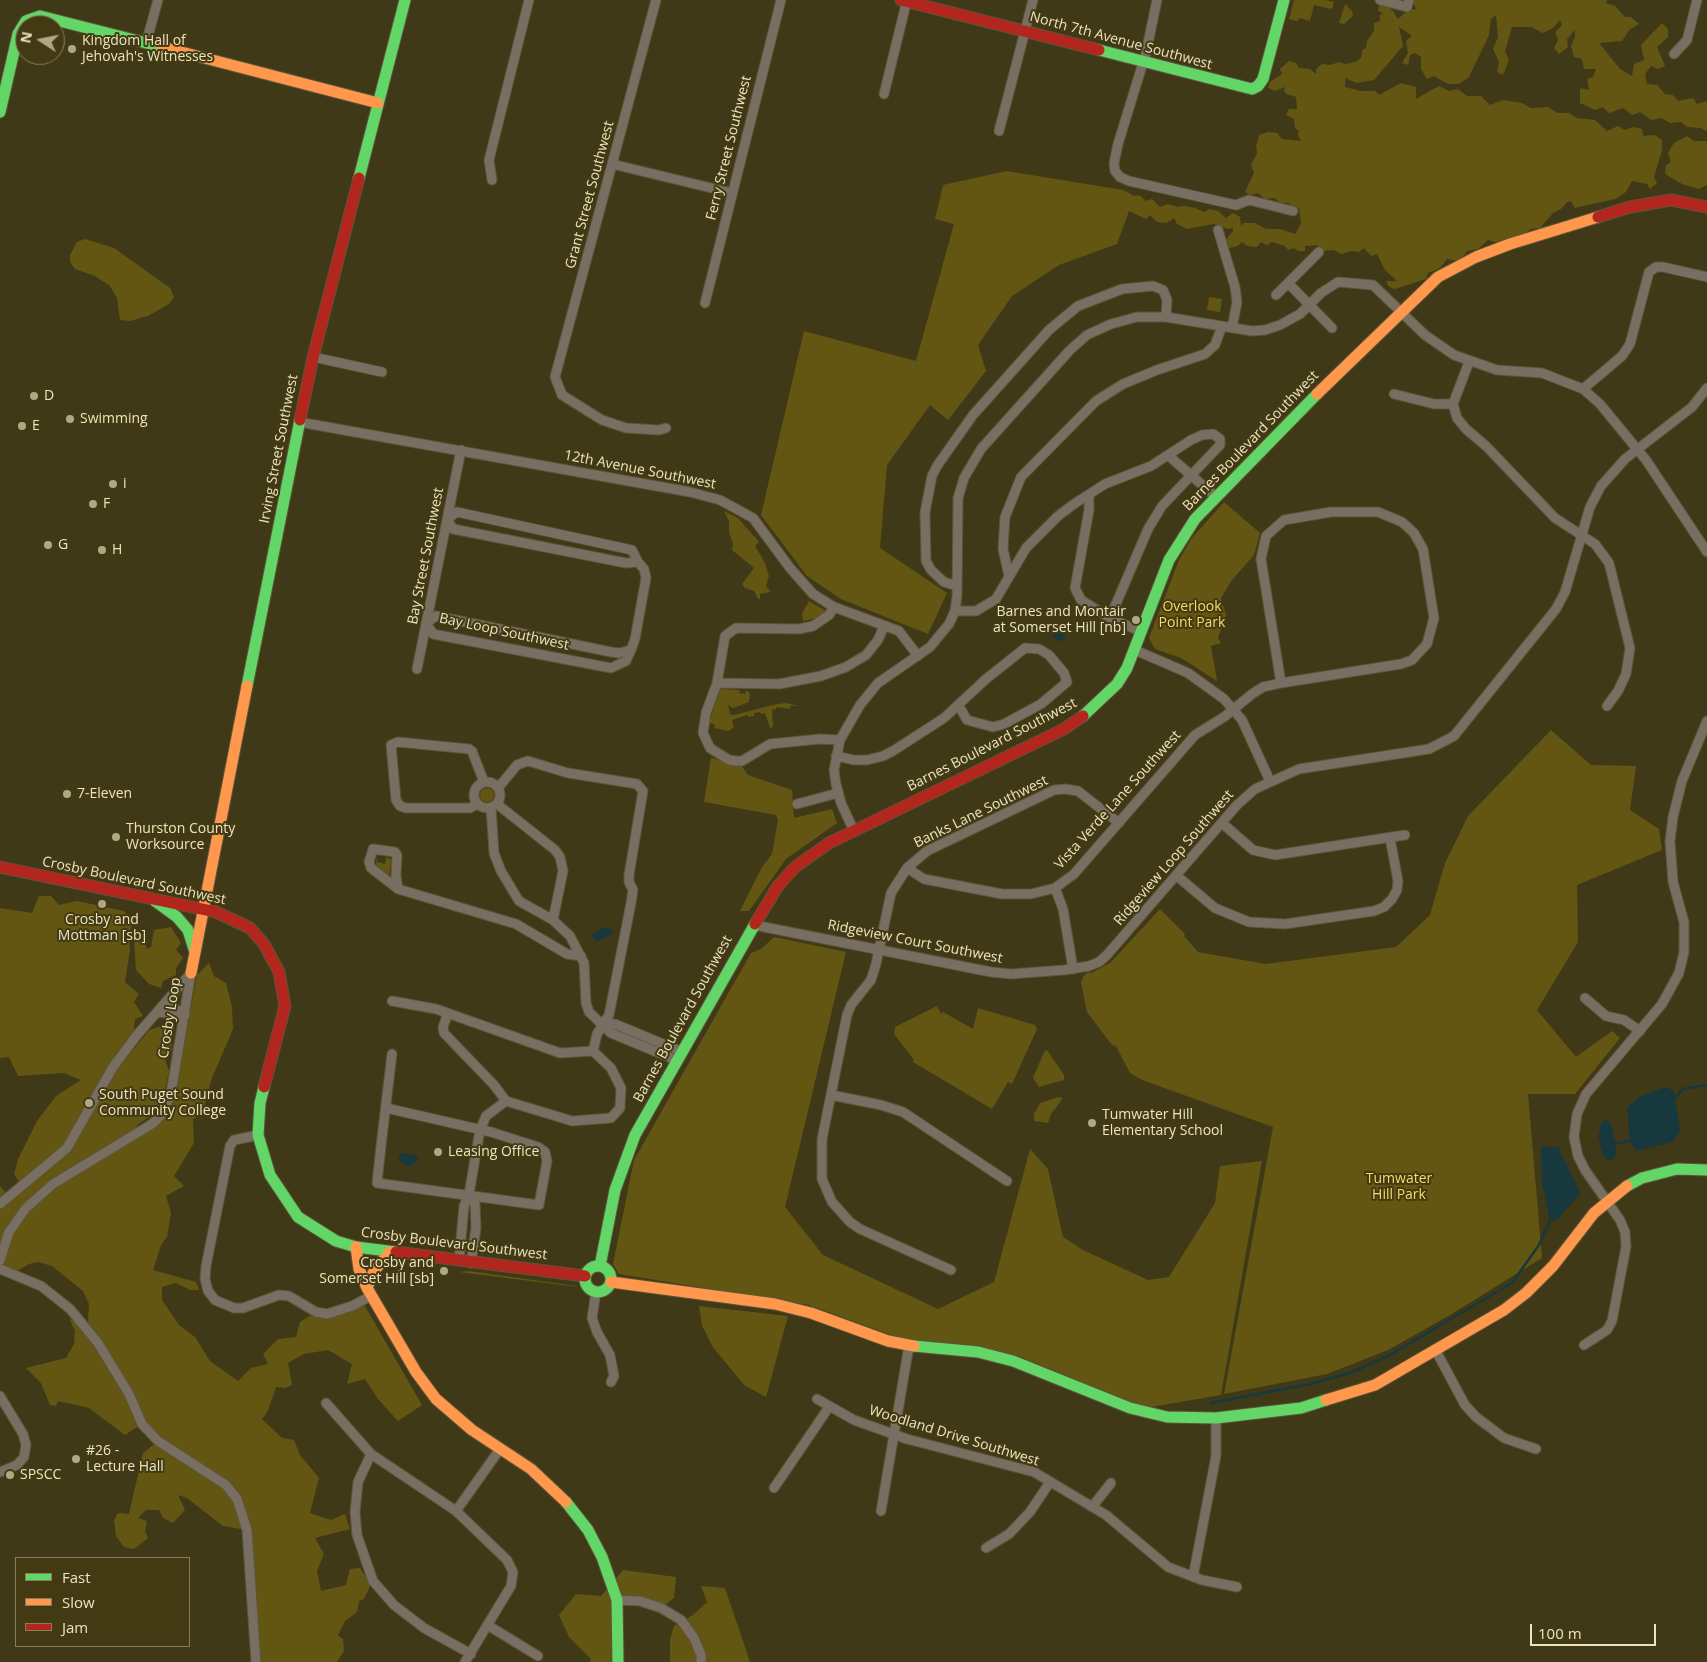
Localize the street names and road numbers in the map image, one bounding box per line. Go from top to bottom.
street label: North 7th Avenue Southwest [1028,9,1214,73]
street label: Ferry Street Southwest [703,74,755,222]
street label: Grant Street Southwest [562,119,618,271]
street label: Barnes Boulevard Southwest [1180,368,1322,514]
street label: Irving Street Southwest [256,373,302,525]
street label: 12th Avenue Southwest [563,447,717,493]
street label: Bay Street Southwest [405,486,447,626]
street label: Bay Loop Southwest [437,610,571,654]
street label: Barnes Boulevard Southwest [904,695,1080,795]
street label: Vista Verde Lane Southwest [1051,727,1185,873]
street label: Banks Lane Southwest [911,772,1051,852]
street label: Ridgeview Loop Southwest [1111,787,1237,929]
street label: Crosby Boulevard Southwest [40,853,228,909]
street label: Ridgeview Court Southwest [826,917,1004,967]
street label: Barnes Boulevard Southwest [630,933,736,1105]
street label: Crosby Loop [155,976,185,1060]
street label: Crosby Boulevard Southwest [360,1224,548,1264]
street label: Woodland Drive Southwest [867,1402,1041,1470]

